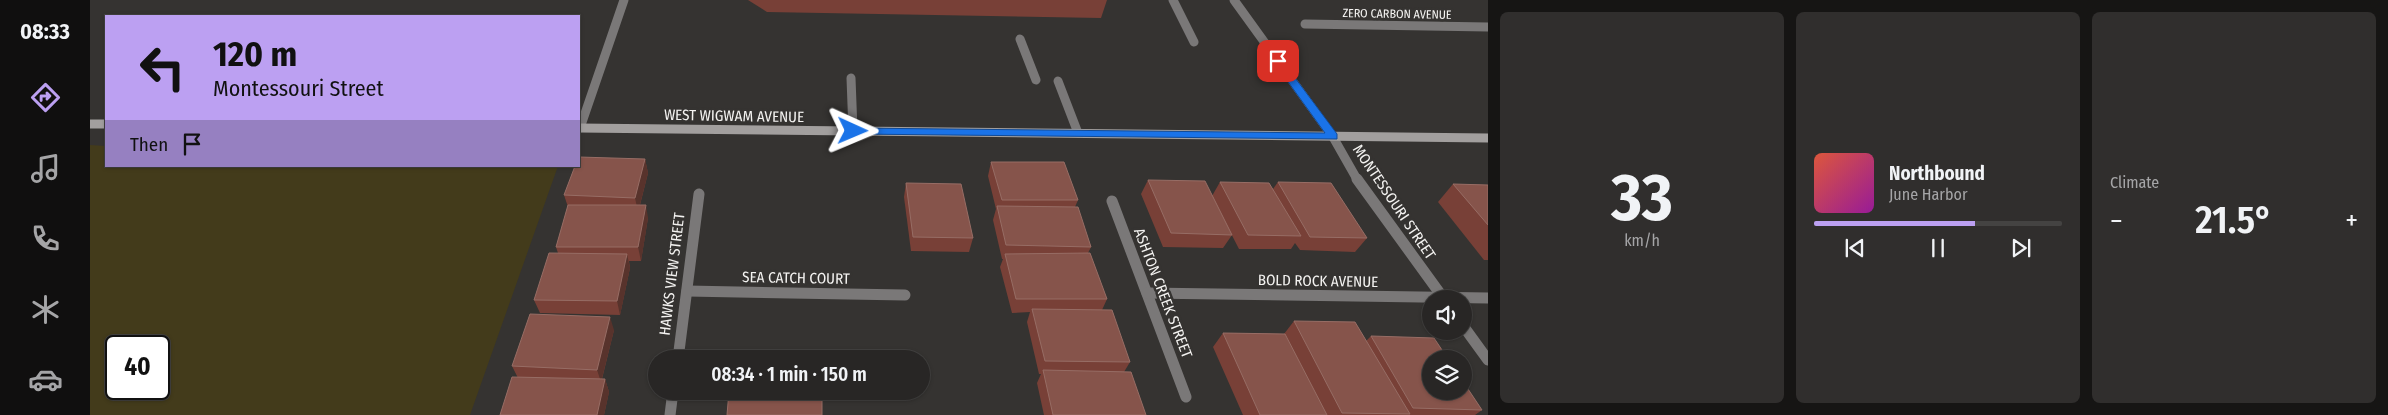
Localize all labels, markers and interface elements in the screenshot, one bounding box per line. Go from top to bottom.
street label: ZERO CARBON AVENUE [1342,6,1452,22]
text: 08:33 [20,18,70,45]
text: 120 m [213,33,297,75]
icon: left [130,35,195,100]
pin [1257,40,1299,82]
icon: arrive [1264,47,1292,75]
text: Montessouri Street [213,75,384,102]
icon: directions [28,80,63,115]
position arrow [826,104,878,156]
street label: WEST WIGWAM AVENUE [664,106,804,126]
icon: arrive [178,130,206,158]
text: Then [130,133,168,156]
street label: MONTESSOURI STREET [1349,141,1439,263]
icon: music [28,151,63,186]
text: 33 [1611,159,1673,237]
text: Northbound [1889,162,1985,185]
text: Climate [2110,173,2159,192]
text: June Harbor [1889,185,1967,204]
text: 21.5° [2195,197,2273,243]
text: − [2110,204,2123,237]
text: + [2345,204,2358,237]
street label: HAWKS VIEW STREET [656,212,688,336]
icon: phone [28,221,63,256]
street label: ASHTON CREEK STREET [1130,226,1196,360]
text: km/h [1624,231,1660,250]
icon: previous [1841,234,1869,262]
icon: pause [1924,234,1952,262]
icon: next [2007,234,2035,262]
street label: SEA CATCH COURT [742,268,850,288]
street label: BOLD ROCK AVENUE [1258,271,1378,291]
map controls [1422,290,1472,400]
button: sound [1422,290,1472,340]
icon: climate [28,292,63,327]
speed limit sign: 40 [105,335,170,400]
button: layers [1422,350,1472,400]
icon: car [28,362,63,397]
text: 08:34 · 1 min · 150 m [711,363,867,386]

